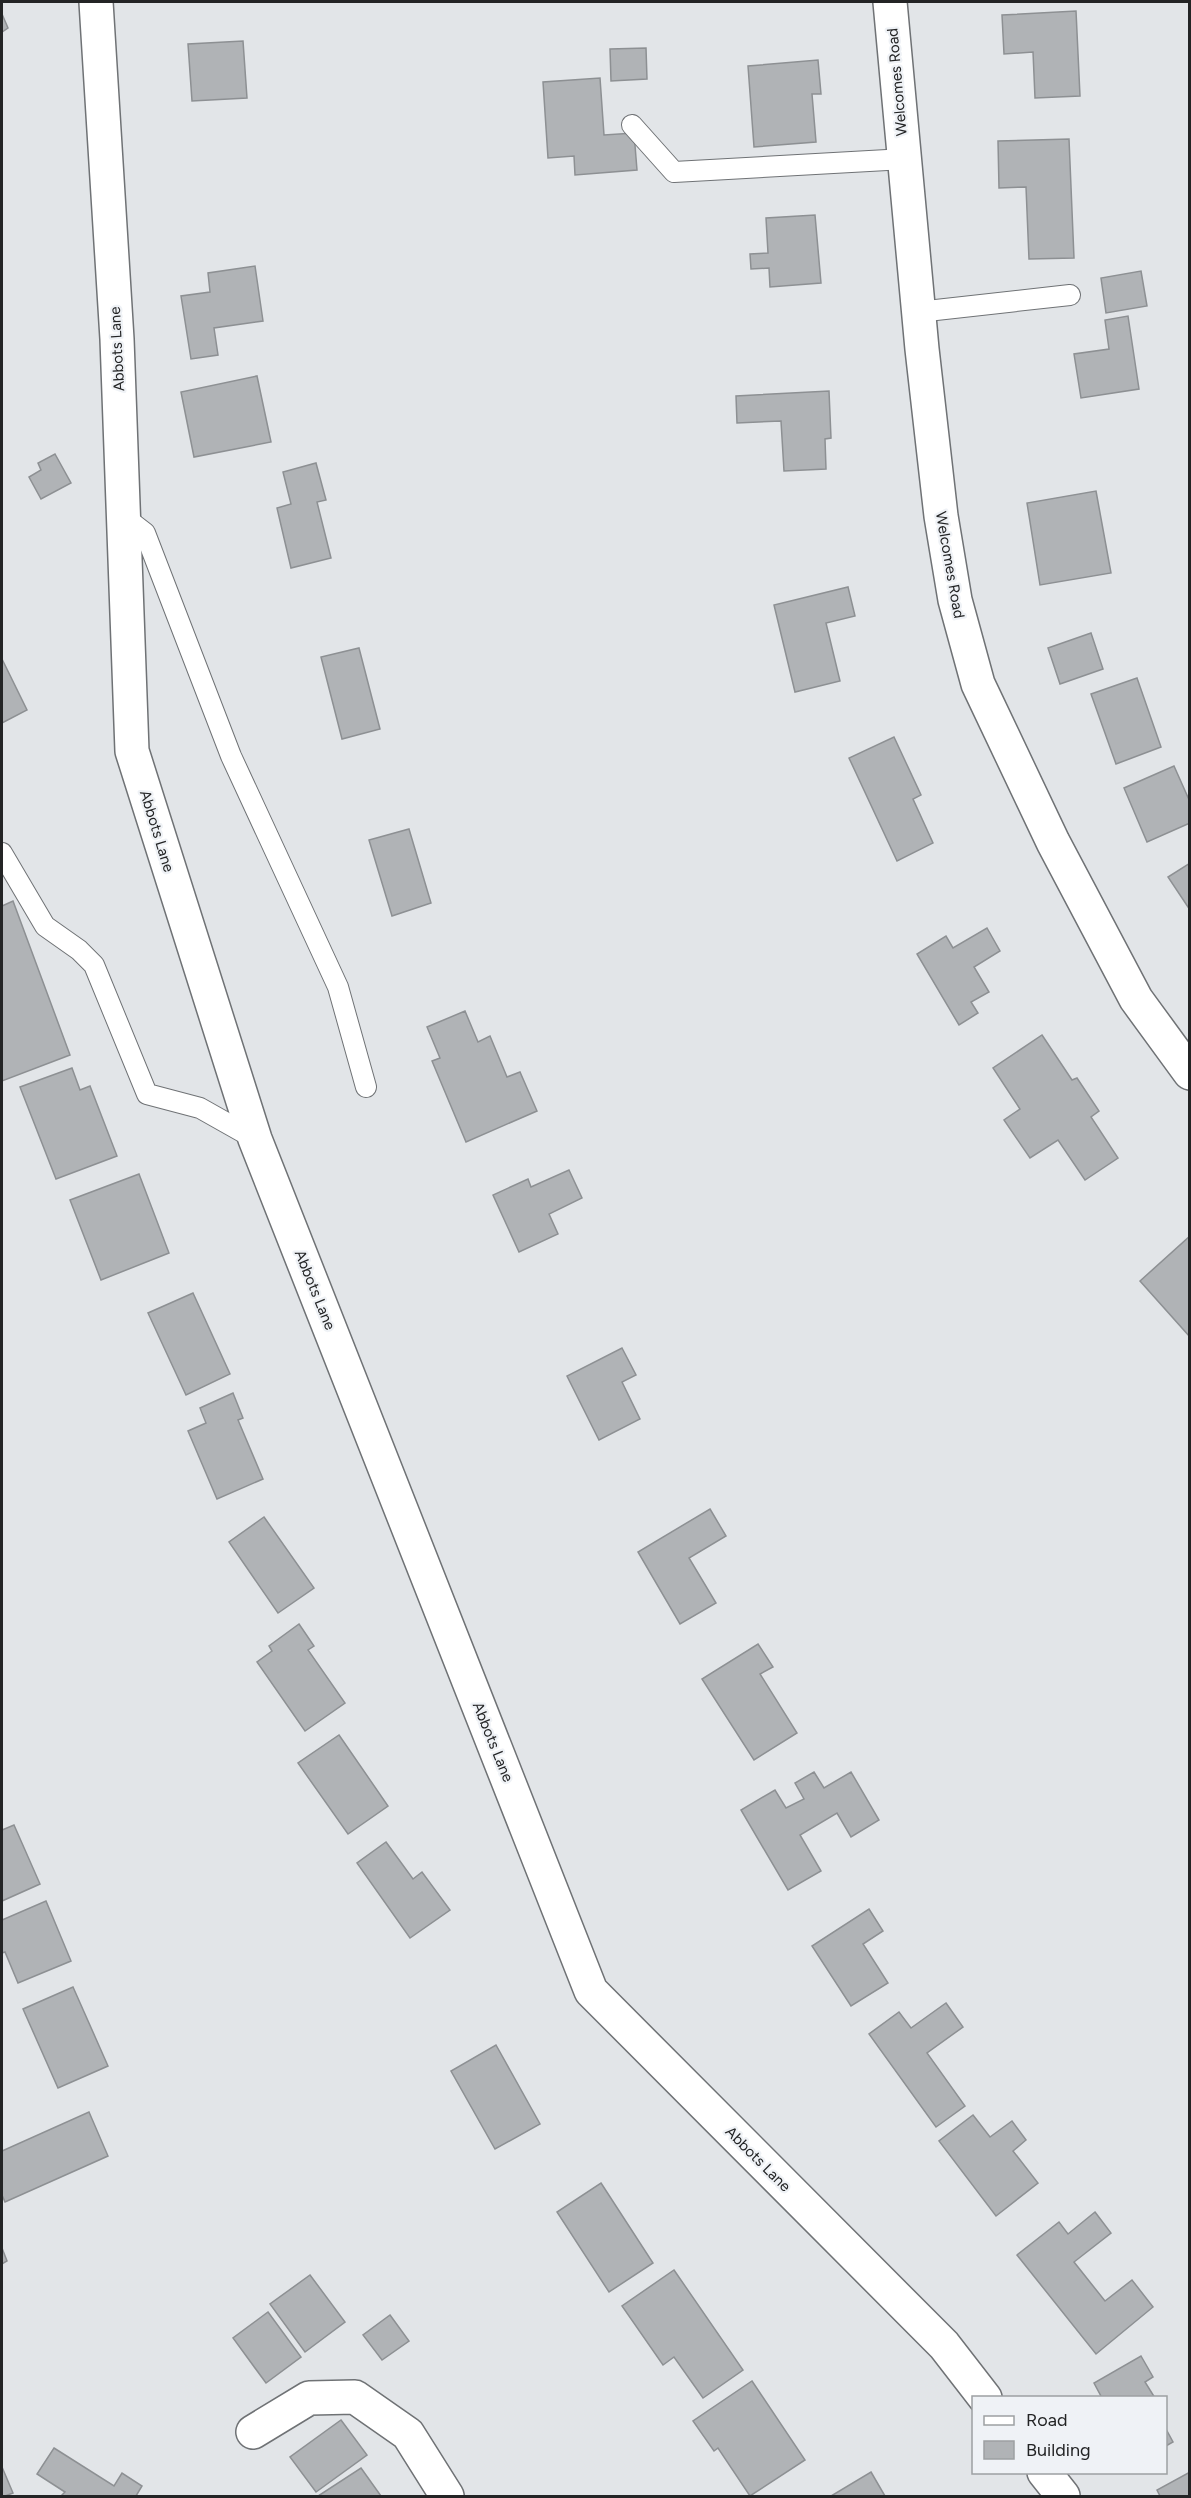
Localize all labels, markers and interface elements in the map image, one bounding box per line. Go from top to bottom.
street label: Welcomes Road [883,27,911,137]
street label: Abbots Lane [106,306,128,392]
street label: Welcomes Road [932,510,968,620]
street label: Abbots Lane [136,788,178,874]
street label: Abbots Lane [291,1247,339,1333]
street label: Abbots Lane [469,1699,517,1785]
street label: Abbots Lane [722,2123,794,2195]
legend [972,2396,1167,2474]
text: Road [1026,2409,1067,2431]
text: Building [1026,2439,1091,2461]

